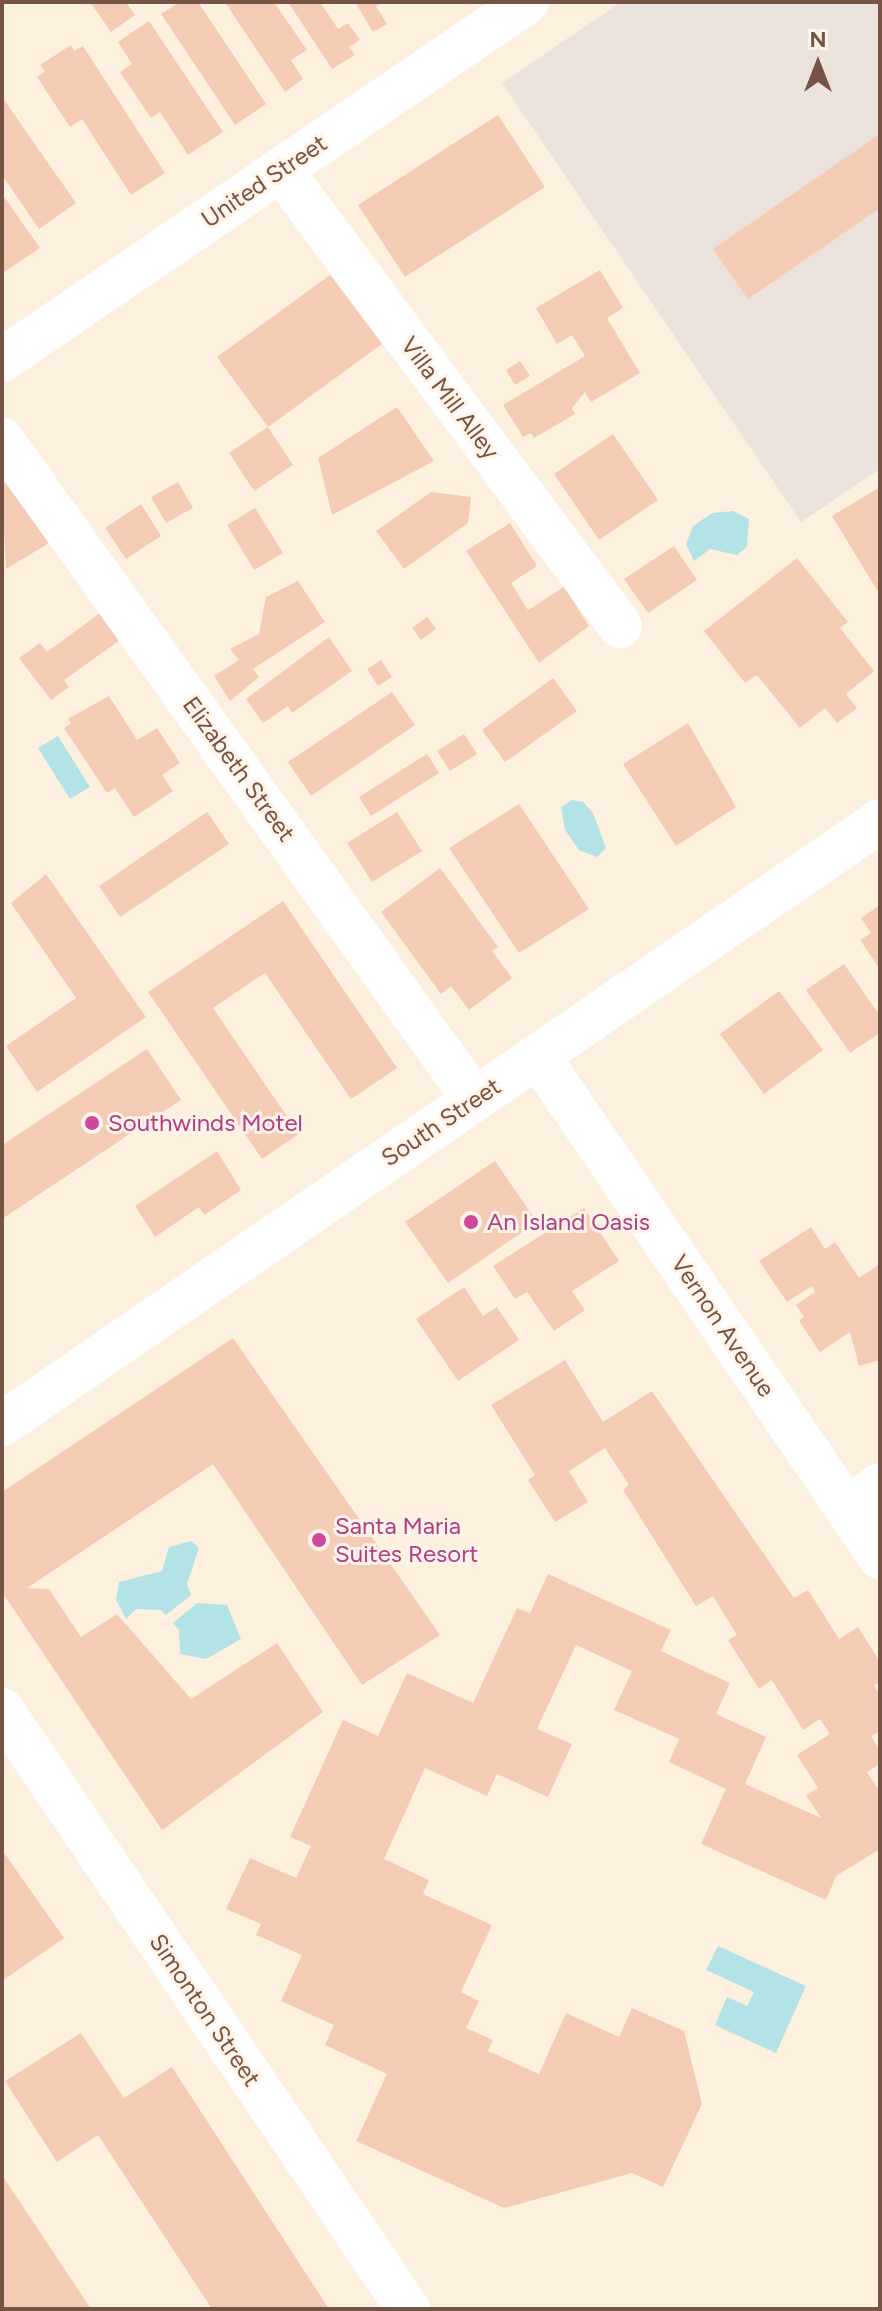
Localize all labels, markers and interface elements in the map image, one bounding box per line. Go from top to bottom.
north arrow [778,24,858,104]
text: N [809,26,827,53]
street label: United Street [196,128,332,234]
street label: Villa Mill Alley [395,331,505,465]
street label: Elizabeth Street [177,691,301,847]
street label: South Street [376,1072,506,1172]
place label: Southwinds Motel [108,1109,303,1137]
marker: Southwinds Motel [83,1114,101,1132]
place label: An Island Oasis [487,1208,650,1236]
marker: An Island Oasis [462,1213,480,1231]
street label: Vernon Avenue [665,1250,781,1402]
place label: Santa Maria Suites Resort [335,1512,478,1568]
marker: Santa Maria Suites Resort [310,1531,328,1549]
street label: Simonton Street [143,1928,267,2092]

